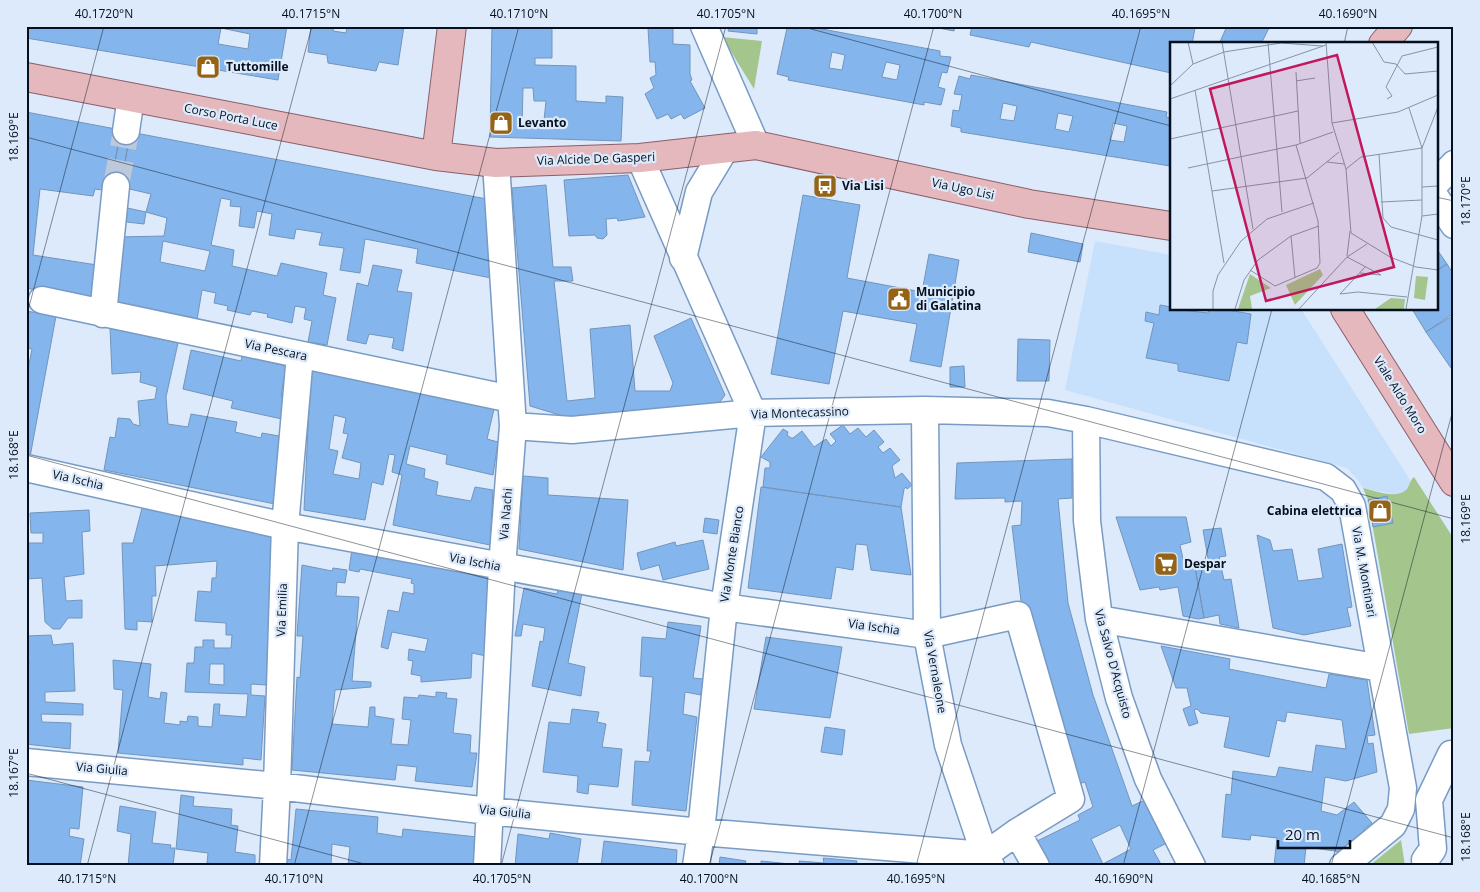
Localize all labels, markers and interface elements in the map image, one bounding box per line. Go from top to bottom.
text: 40.1720°N [75,5,133,22]
text: 40.1715°N [282,5,340,22]
text: 40.1710°N [490,5,548,22]
text: 40.1705°N [697,5,755,22]
text: 40.1700°N [904,5,962,22]
text: 40.1695°N [1112,5,1170,22]
text: 40.1690°N [1319,5,1377,22]
inset map [1170,42,1438,310]
shop icon: Tuttomille [195,54,221,80]
place label: Tuttomille [226,58,289,75]
street label: Corso Porta Luce [183,99,280,134]
shop icon: Levanto [488,110,514,136]
text: 18.169°E [5,112,22,162]
place label: Levanto [518,114,566,131]
street label: Via Alcide De Gasperi [537,148,655,169]
bus stop icon: Via Lisi [812,173,838,199]
street label: Via Ugo Lisi [930,174,996,203]
text: 18.170°E [1457,176,1474,226]
place label: Via Lisi [842,177,884,194]
place label: Municipio di Galatina [916,283,981,314]
public building icon: Municipio di Galatina [886,286,912,312]
street label: Via Pescara [243,335,309,364]
street label: Viale Aldo Moro [1370,353,1431,437]
street label: Via Montecassino [751,402,849,423]
text: 18.168°E [5,430,22,480]
street label: Via Ischia [51,465,105,494]
street label: Via Nachi [495,487,516,541]
text: 18.169°E [1457,494,1474,544]
shop icon: Cabina elettrica [1367,498,1393,524]
place label: Cabina elettrica [1267,502,1362,519]
street label: Via Monte Bianco [716,505,748,603]
street label: Via M. Montinari [1348,525,1381,619]
street label: Via Ischia [448,548,502,575]
supermarket icon: Despar [1153,551,1179,577]
place label: Despar [1184,555,1227,572]
street label: Via Emilia [272,583,291,637]
street label: Via Salvo D'Acquisto [1091,607,1136,720]
street label: Via Ischia [847,614,901,639]
street label: Via Vernaleone [920,629,951,715]
text: 18.167°E [5,748,22,798]
street label: Via Giulia [75,758,129,779]
street label: Via Giulia [478,800,532,823]
text: 18.168°E [1457,812,1474,862]
scale bar [1278,817,1350,849]
text: 20 m [1285,824,1320,844]
text: 40.1715°N [58,870,116,887]
text: 40.1710°N [265,870,323,887]
text: 40.1705°N [473,870,531,887]
text: 40.1700°N [680,870,738,887]
text: 40.1695°N [887,870,945,887]
text: 40.1690°N [1095,870,1153,887]
text: 40.1685°N [1302,870,1360,887]

